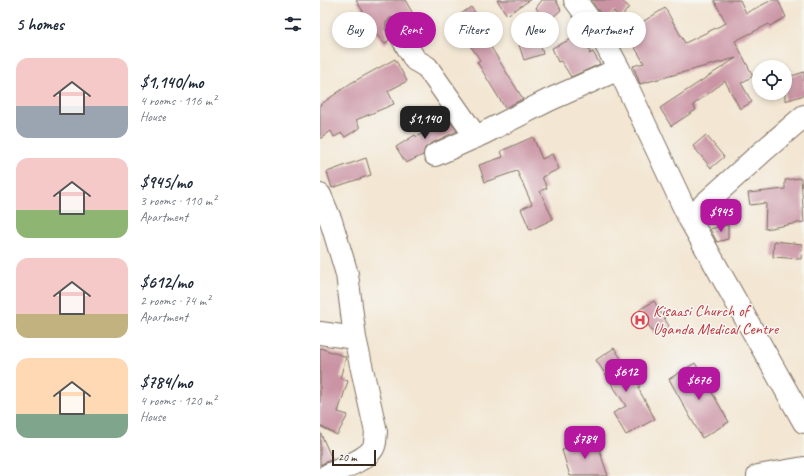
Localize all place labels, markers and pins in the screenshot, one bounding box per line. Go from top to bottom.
pin: $1,140 [392,106,458,140]
pin: $945 [697,199,745,233]
place label: Kisaasi Church of Uganda Medical Centre [653,301,780,339]
hospital icon: Kisaasi Church of Uganda Medical Centre [630,310,650,330]
pin: $612 [602,359,650,393]
pin: $676 [675,367,723,401]
pin: $784 [561,426,609,460]

